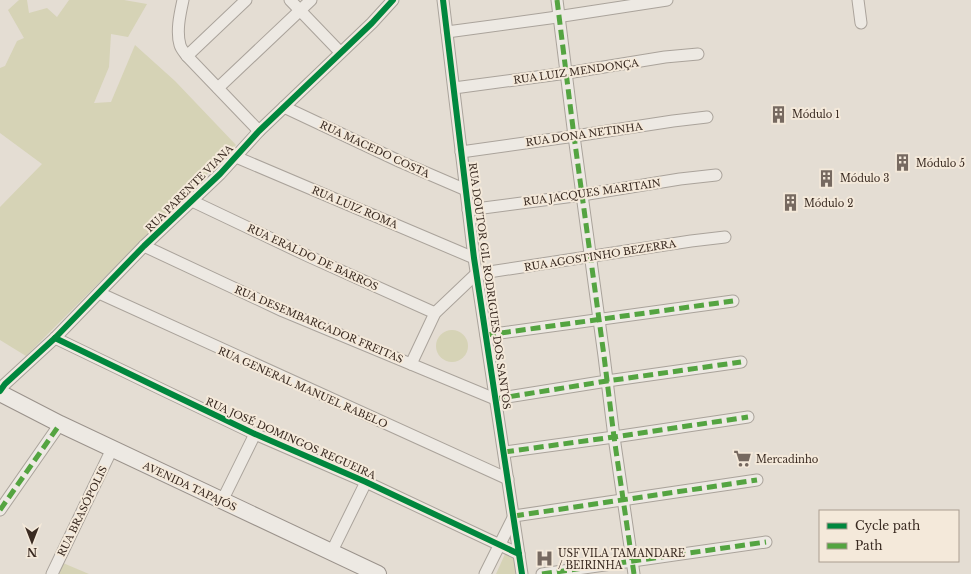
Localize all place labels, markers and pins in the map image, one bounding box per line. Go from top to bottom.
building icon: Módulo 1 [769,104,789,124]
place label: Módulo 1 [792,108,840,121]
building icon: Módulo 5 [893,153,913,173]
place label: Módulo 5 [916,157,965,170]
building icon: Módulo 3 [817,168,837,188]
place label: Módulo 3 [840,172,889,185]
building icon: Módulo 2 [781,193,801,213]
place label: Módulo 2 [804,197,853,210]
supermarket icon: Mercadinho [733,449,753,469]
place label: Mercadinho [756,453,819,466]
place label: USF VILA TAMANDARE / BEIRINHA [558,547,685,572]
hospital icon: USF VILA TAMANDARE / BEIRINHA [535,549,555,569]

